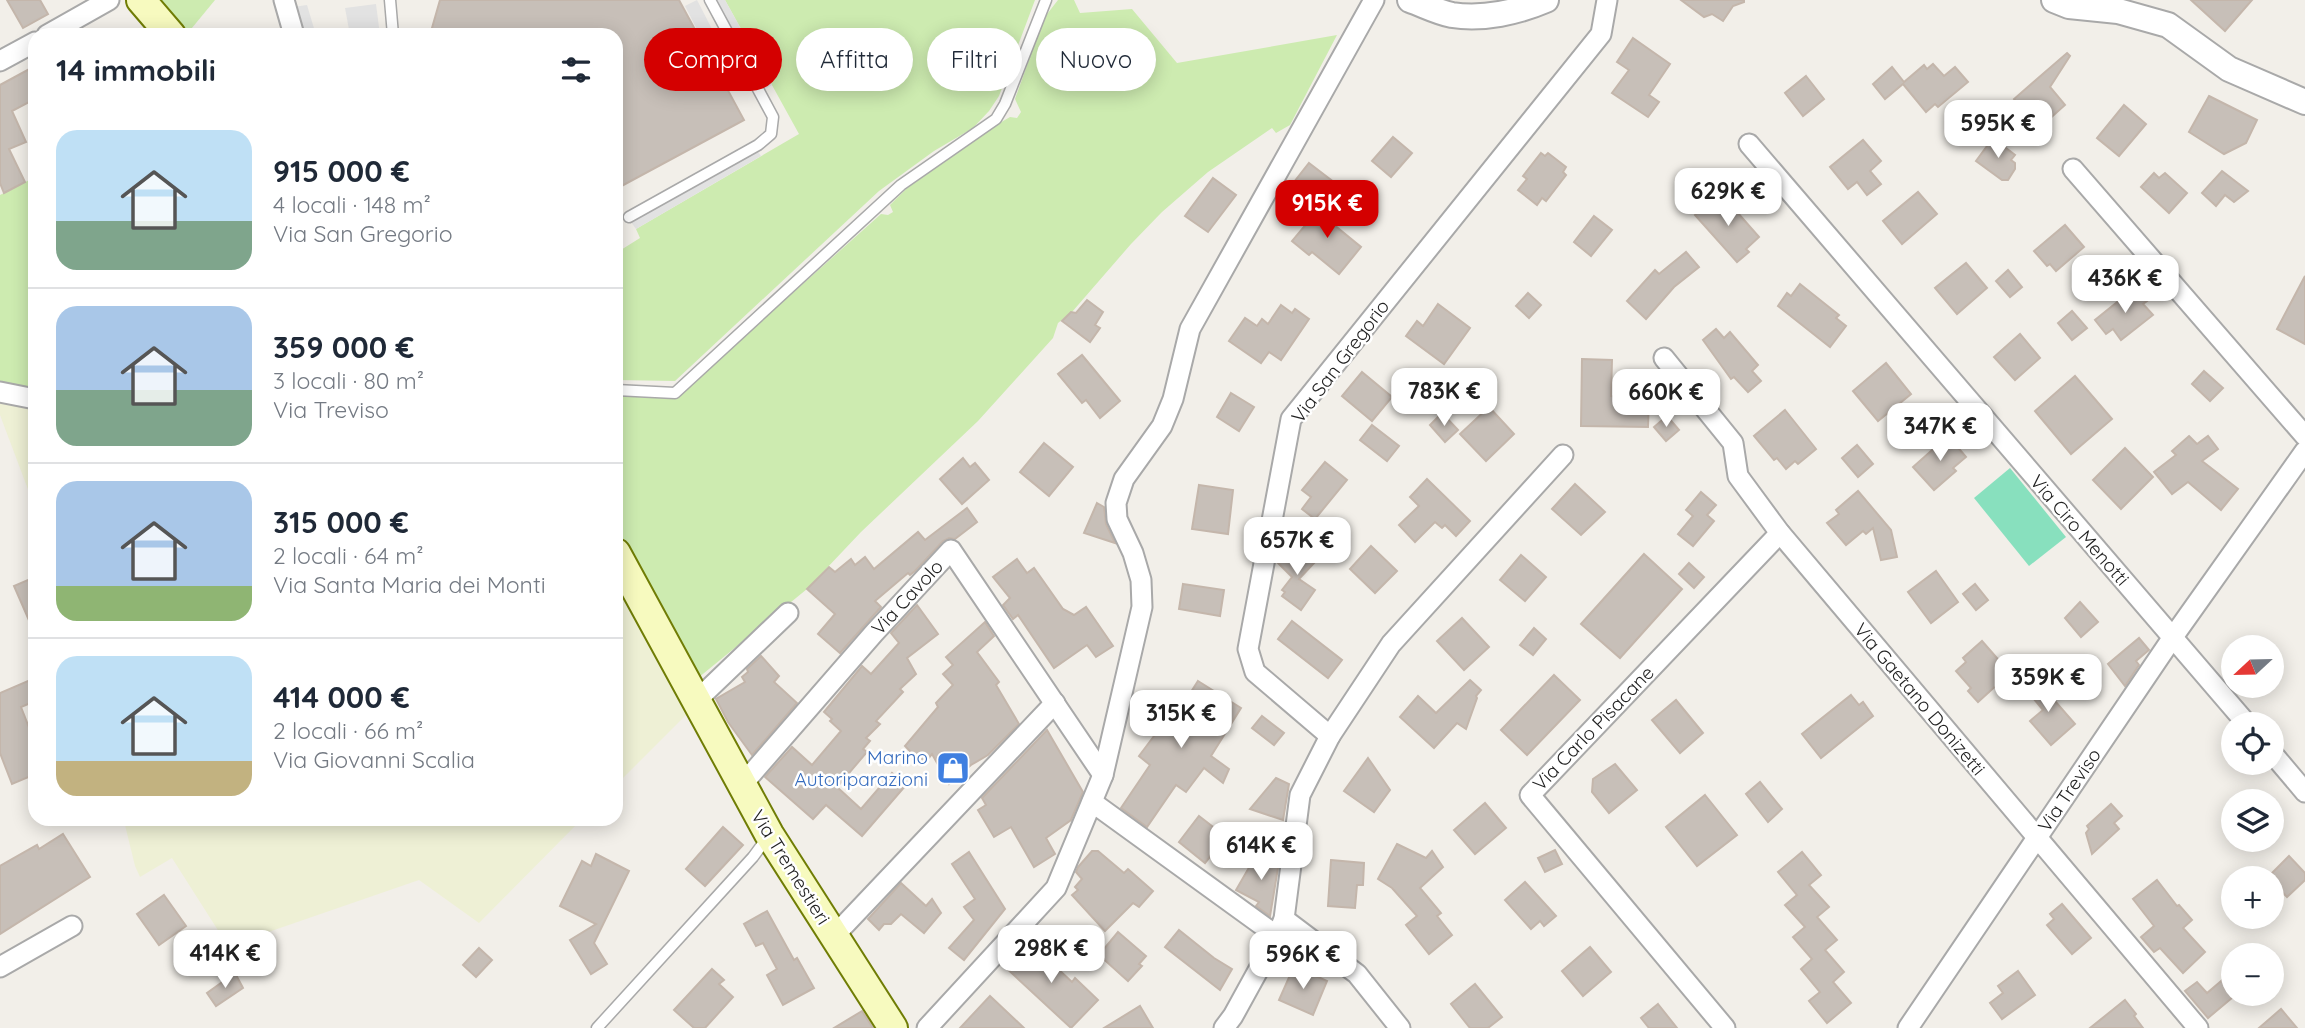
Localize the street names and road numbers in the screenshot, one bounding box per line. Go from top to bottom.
street label: Via San Gregorio [1286,295,1394,427]
street label: Via Ciro Menotti [2025,470,2135,590]
street label: Via Cavolo [866,554,948,640]
street label: Via Gaetano Donizetti [1849,618,1991,780]
street label: Via Carlo Pisacane [1527,660,1659,796]
street label: Via Treviso [2032,744,2106,836]
street label: Via Tremestieri [746,805,836,929]

